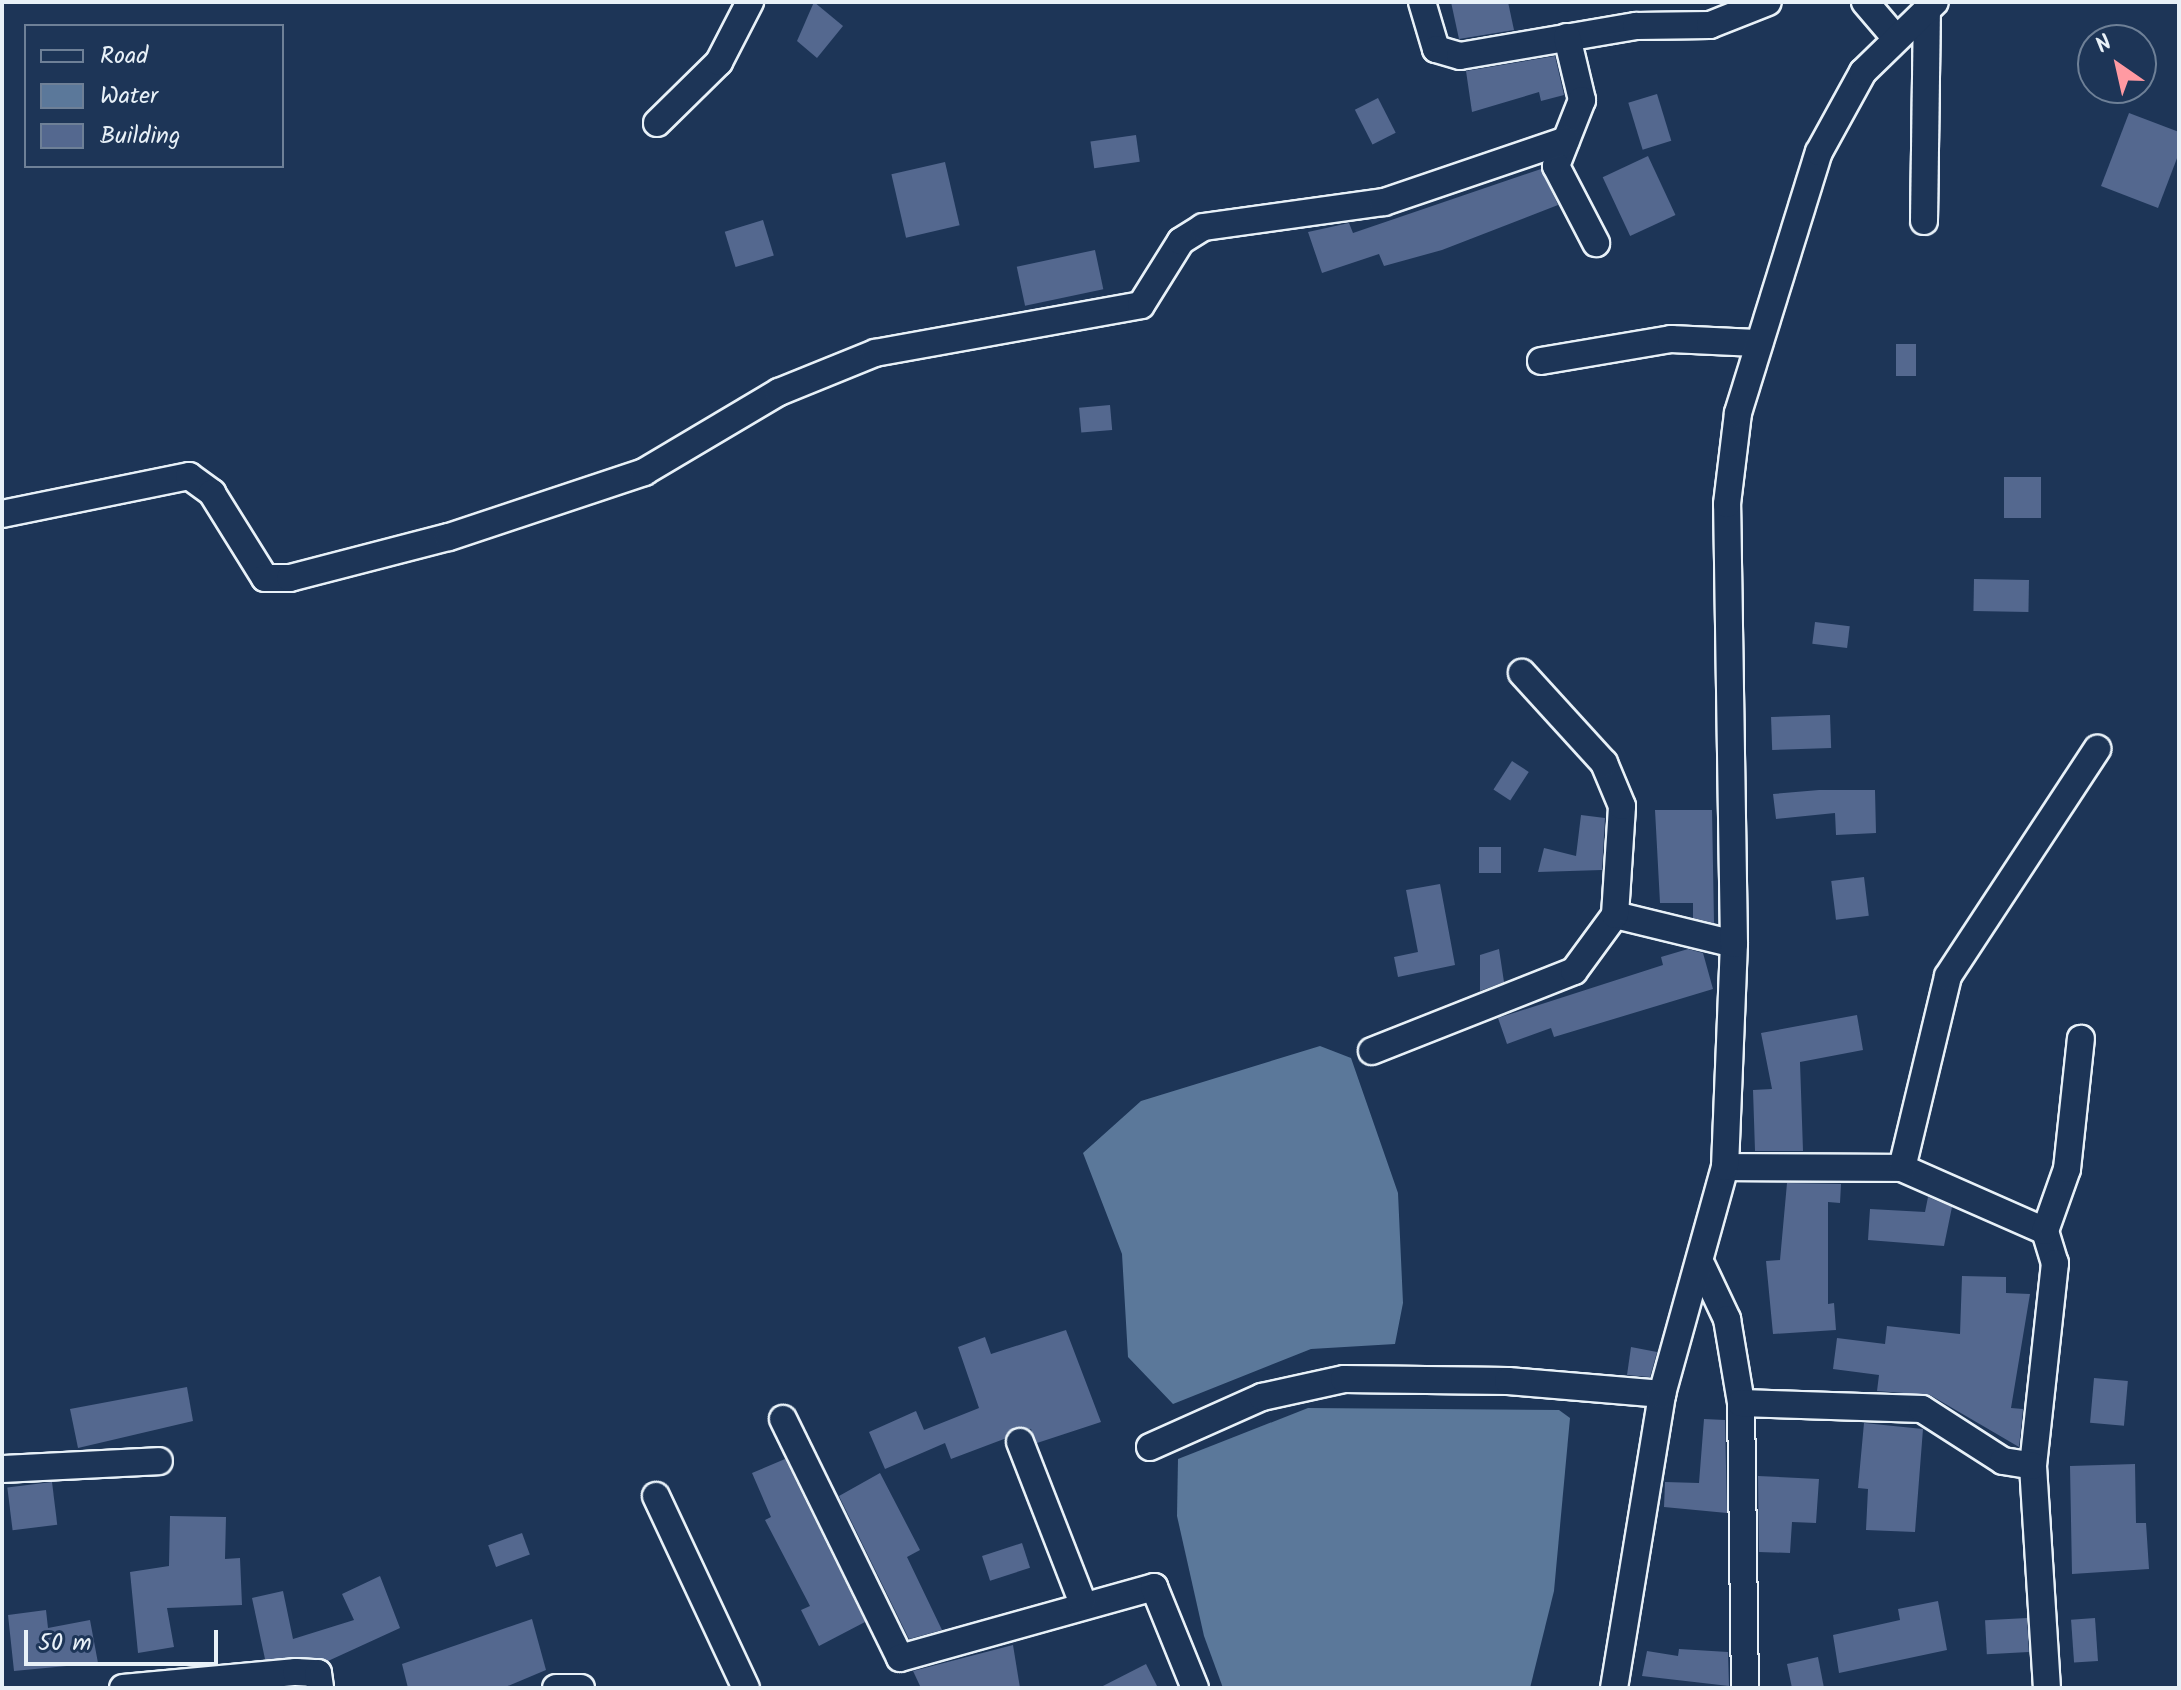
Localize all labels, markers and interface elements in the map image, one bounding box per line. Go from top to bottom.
legend [24,24,284,168]
north arrow [2077,24,2157,104]
text: N [2089,27,2120,64]
text: Road [100,37,148,76]
text: Water [100,77,158,116]
text: Building [100,117,180,156]
scale bar [28,1614,222,1664]
text: 50 m [38,1624,92,1663]

